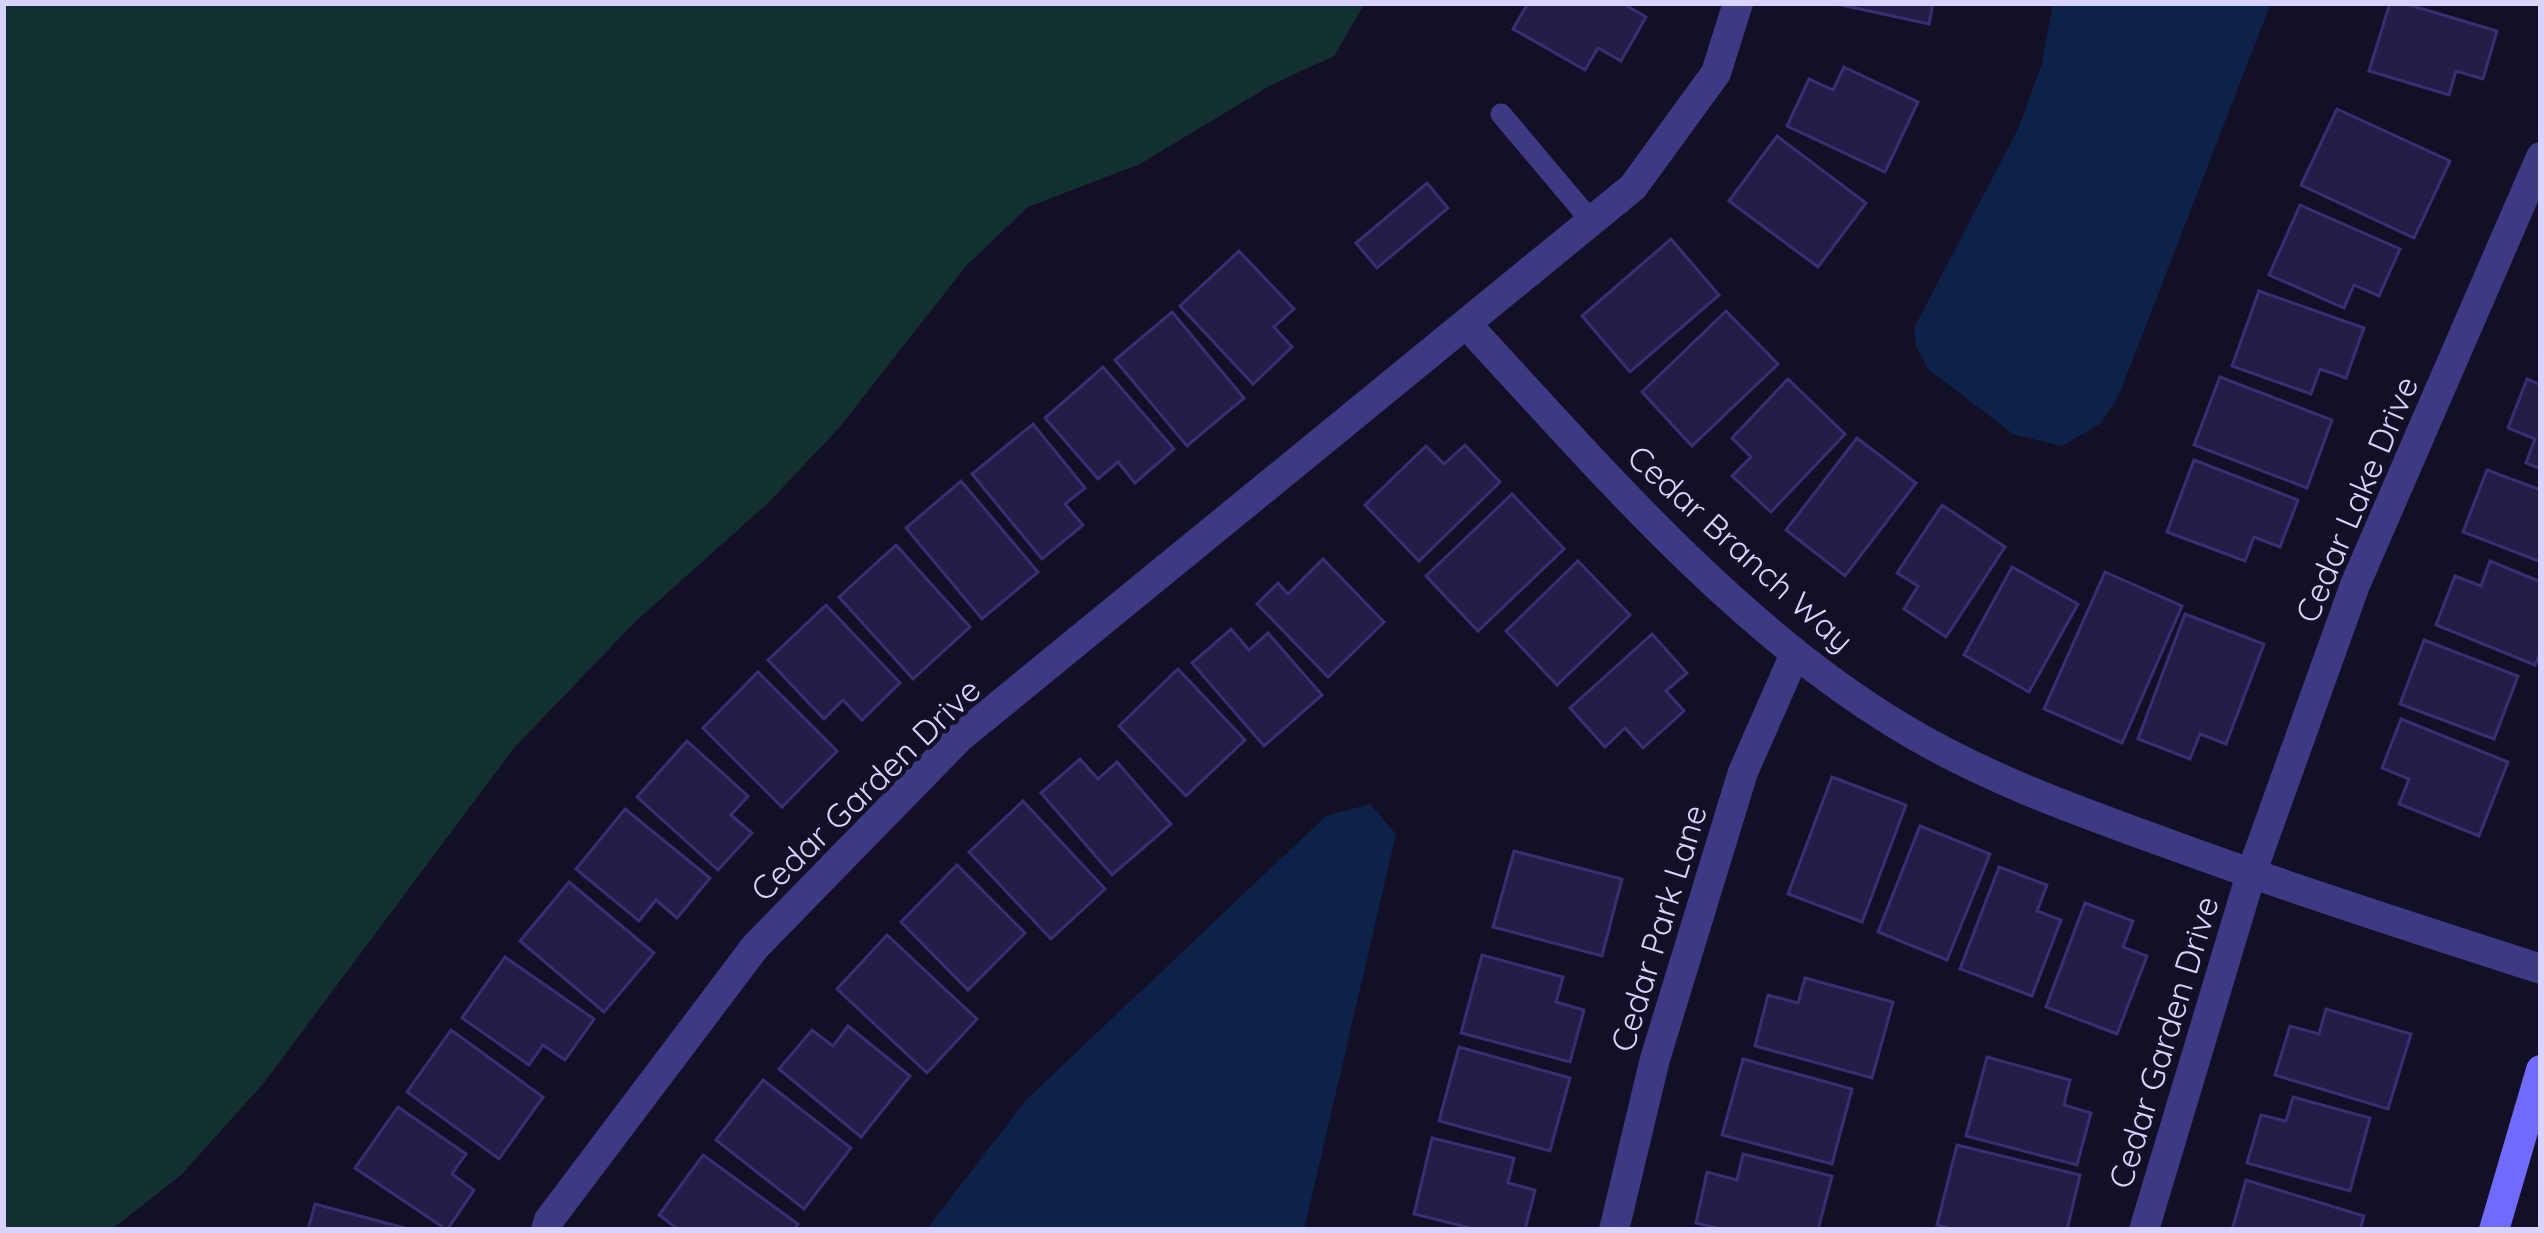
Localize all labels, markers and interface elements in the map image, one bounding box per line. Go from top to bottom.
street label: Cedar Lake Drive [2286,370,2426,628]
street label: Cedar Branch Way [1620,436,1862,660]
street label: Cedar Garden Drive [742,669,988,909]
street label: Cedar Park Lane [1601,800,1715,1056]
street label: Cedar Garden Drive [2099,891,2227,1193]

